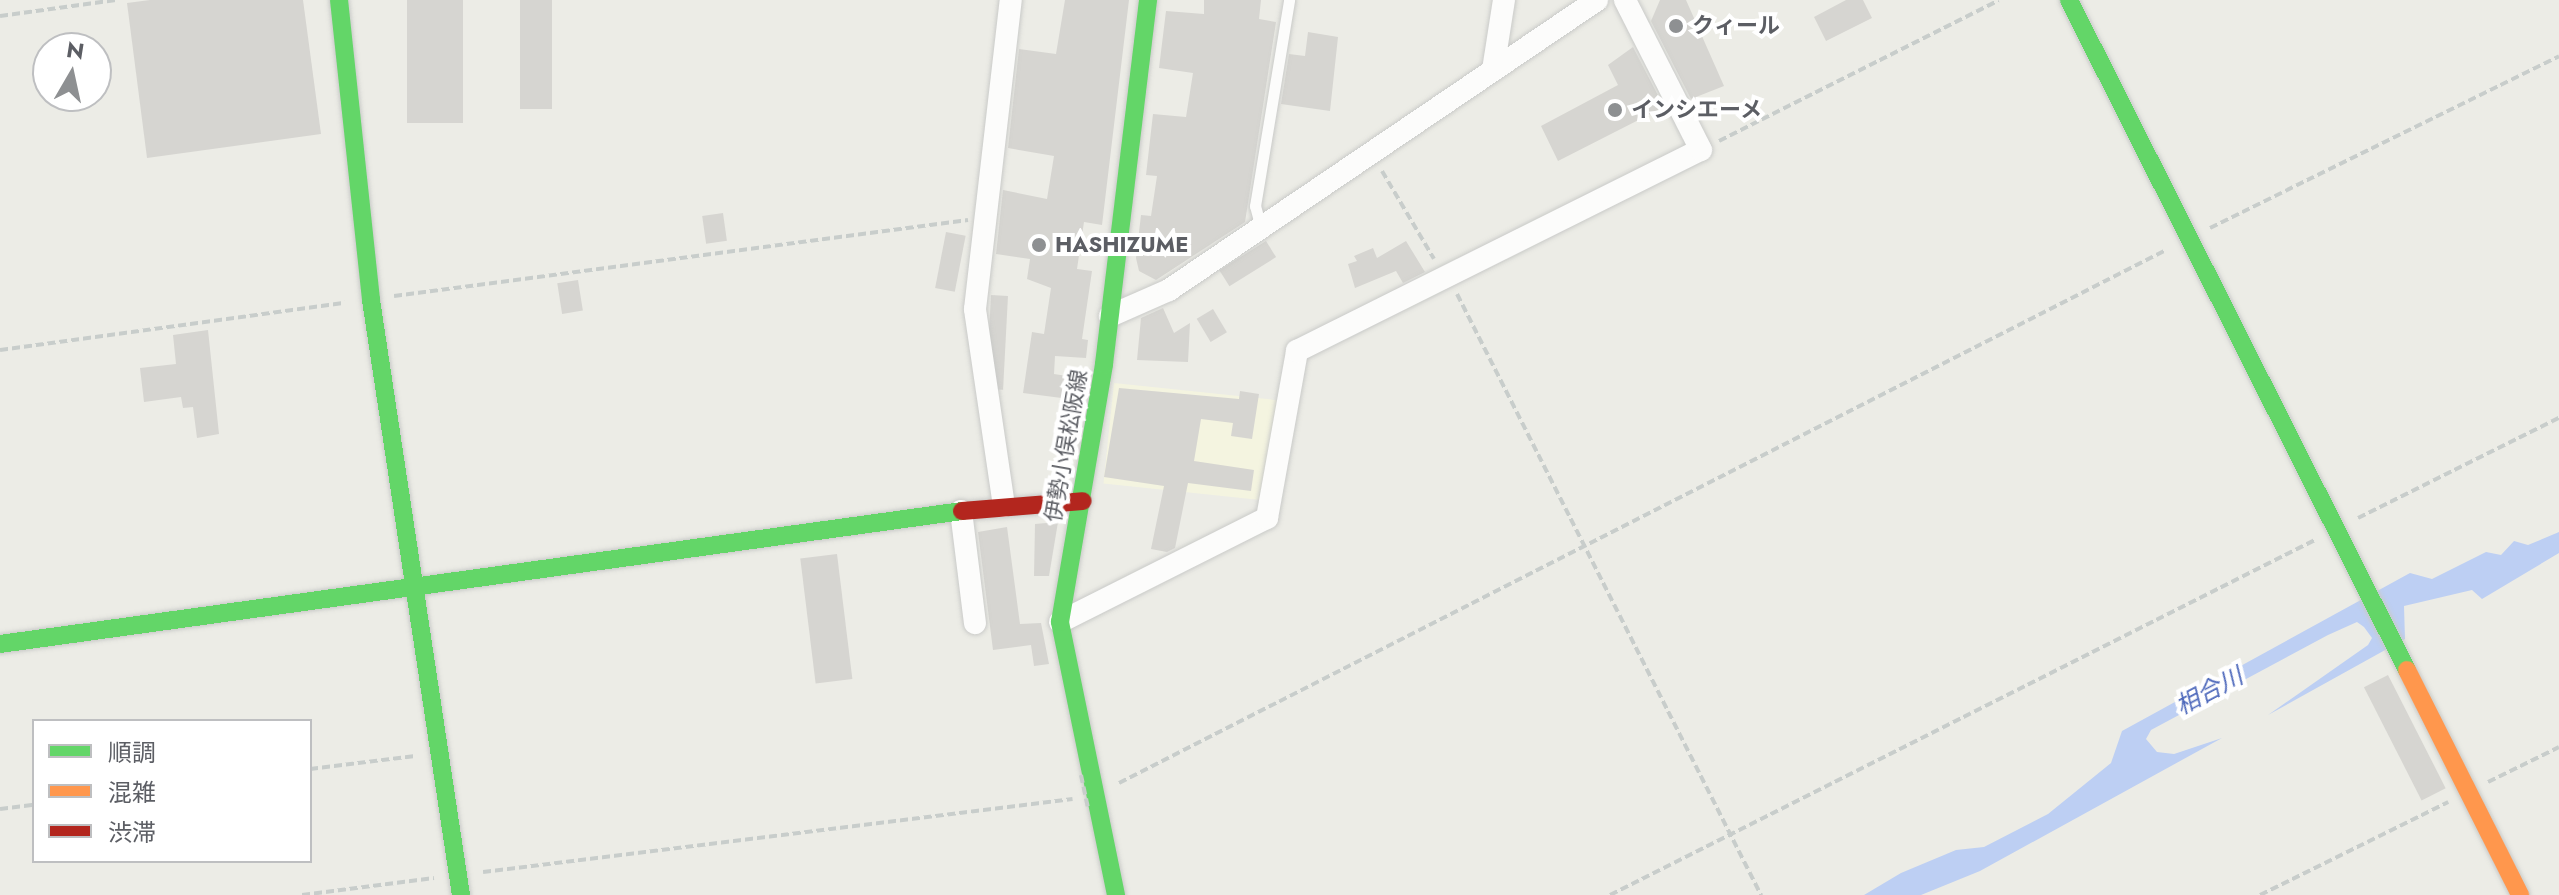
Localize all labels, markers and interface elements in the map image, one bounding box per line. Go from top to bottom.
place label: クィール [1692,13,1780,39]
marker: クィール [1667,17,1685,35]
north arrow [32,32,112,112]
text: N [64,33,87,67]
place label: インシエーメ [1631,97,1763,123]
marker: インシエーメ [1606,101,1624,119]
place label: HASHIZUME [1055,232,1188,258]
marker: HASHIZUME [1030,236,1048,254]
street label: 伊勢小俣松阪線 [1040,368,1092,524]
water label: 相合川 [2170,661,2248,721]
legend [32,719,312,863]
text: 順調 [108,735,156,770]
text: 混雑 [108,775,156,810]
text: 渋滞 [108,815,156,850]

